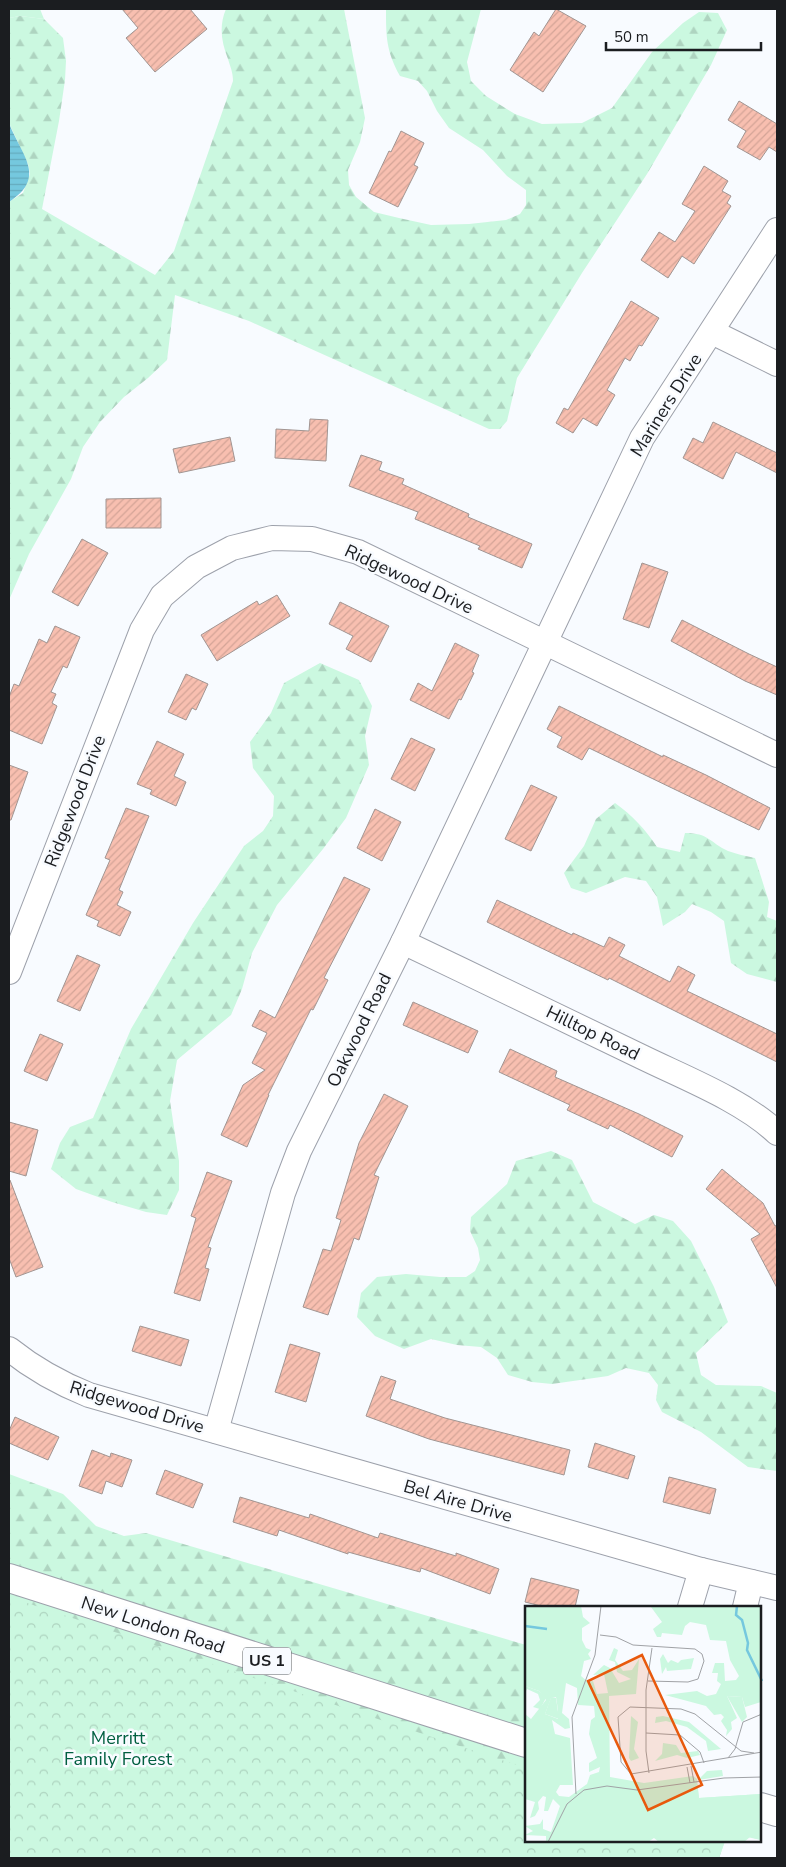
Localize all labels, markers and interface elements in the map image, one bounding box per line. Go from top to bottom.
scale bar [606,20,761,52]
text: 50 m [614,27,649,47]
street label: Mariners Drive [625,349,707,461]
street label: Ridgewood Drive [341,539,477,619]
street label: Ridgewood Drive [39,732,111,870]
street label: Oakwood Road [321,969,397,1091]
street label: Hilltop Road [542,1000,644,1066]
street label: Ridgewood Drive [67,1375,207,1439]
street label: Bel Aire Drive [401,1474,515,1528]
street label: New London Road [78,1590,228,1660]
inset map [525,1606,761,1842]
road number: US 1 [243,1648,291,1674]
park label: Merritt Family Forest [64,1726,173,1771]

